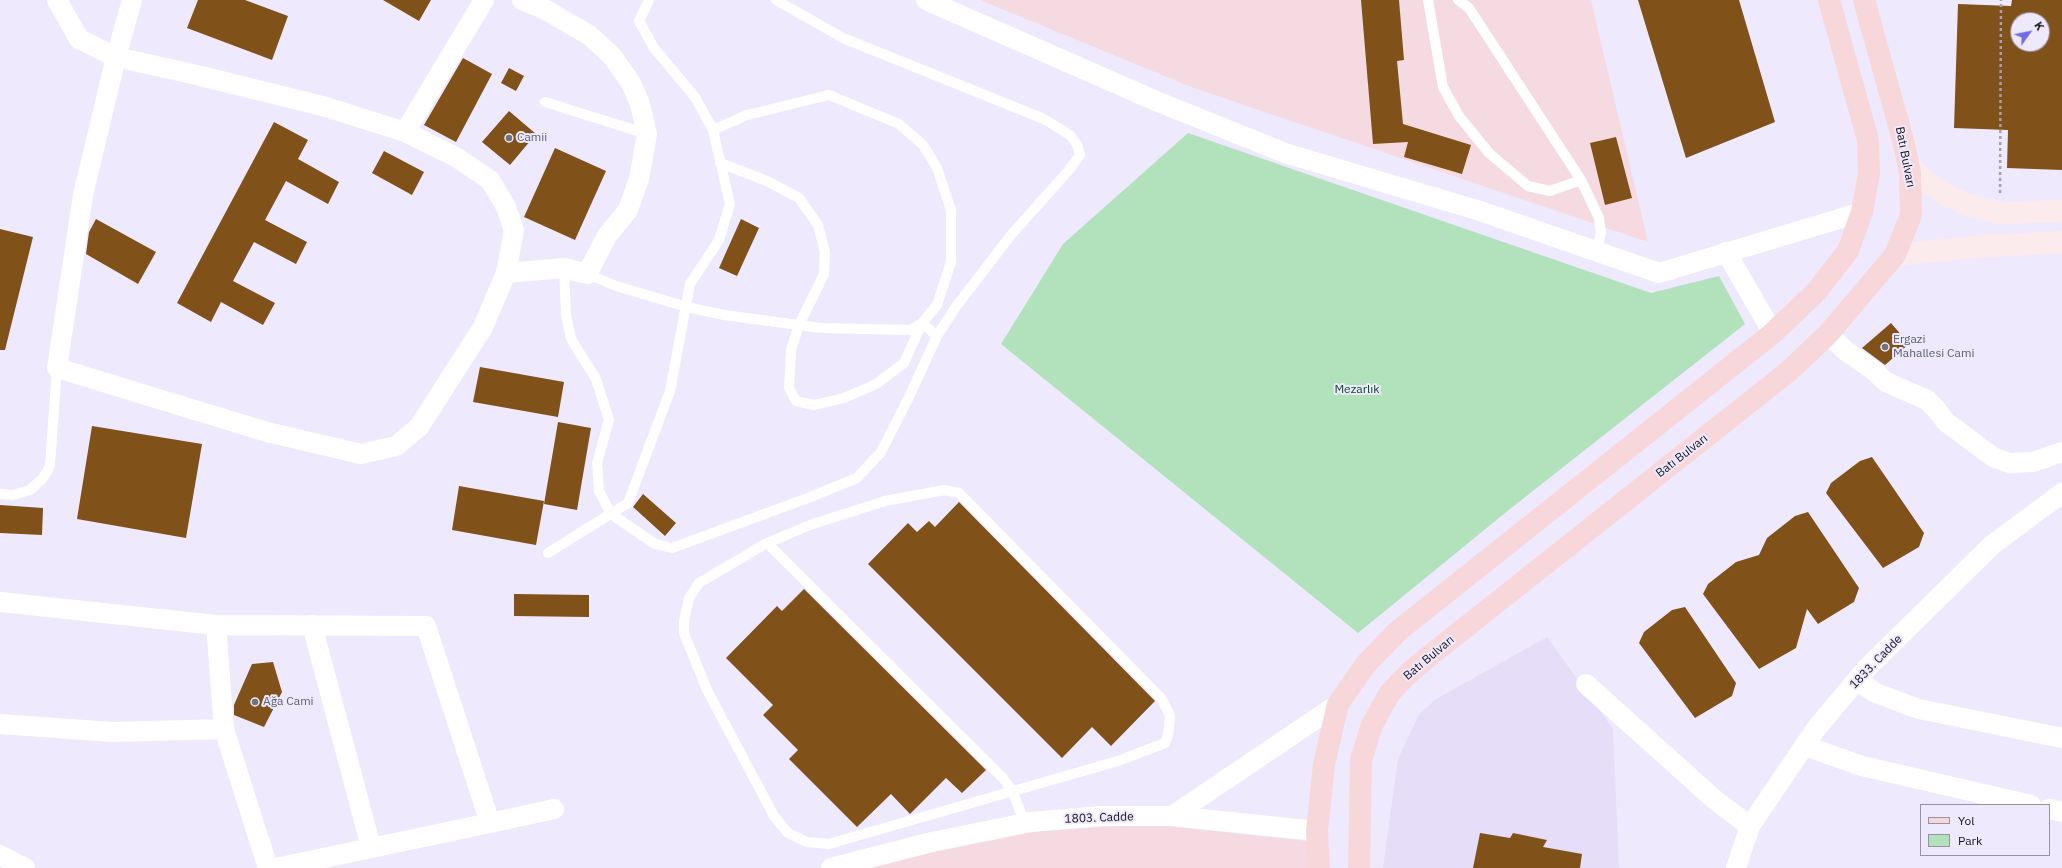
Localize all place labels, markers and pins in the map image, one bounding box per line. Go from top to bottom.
place label: Camii [517,131,547,145]
marker: Camii [504,133,514,143]
place label: Ergazi Mahallesi Cami [1893,333,1974,361]
marker: Ergazi Mahallesi Cami [1880,342,1890,352]
place label: Ağa Cami [263,695,314,709]
marker: Ağa Cami [250,697,260,707]

